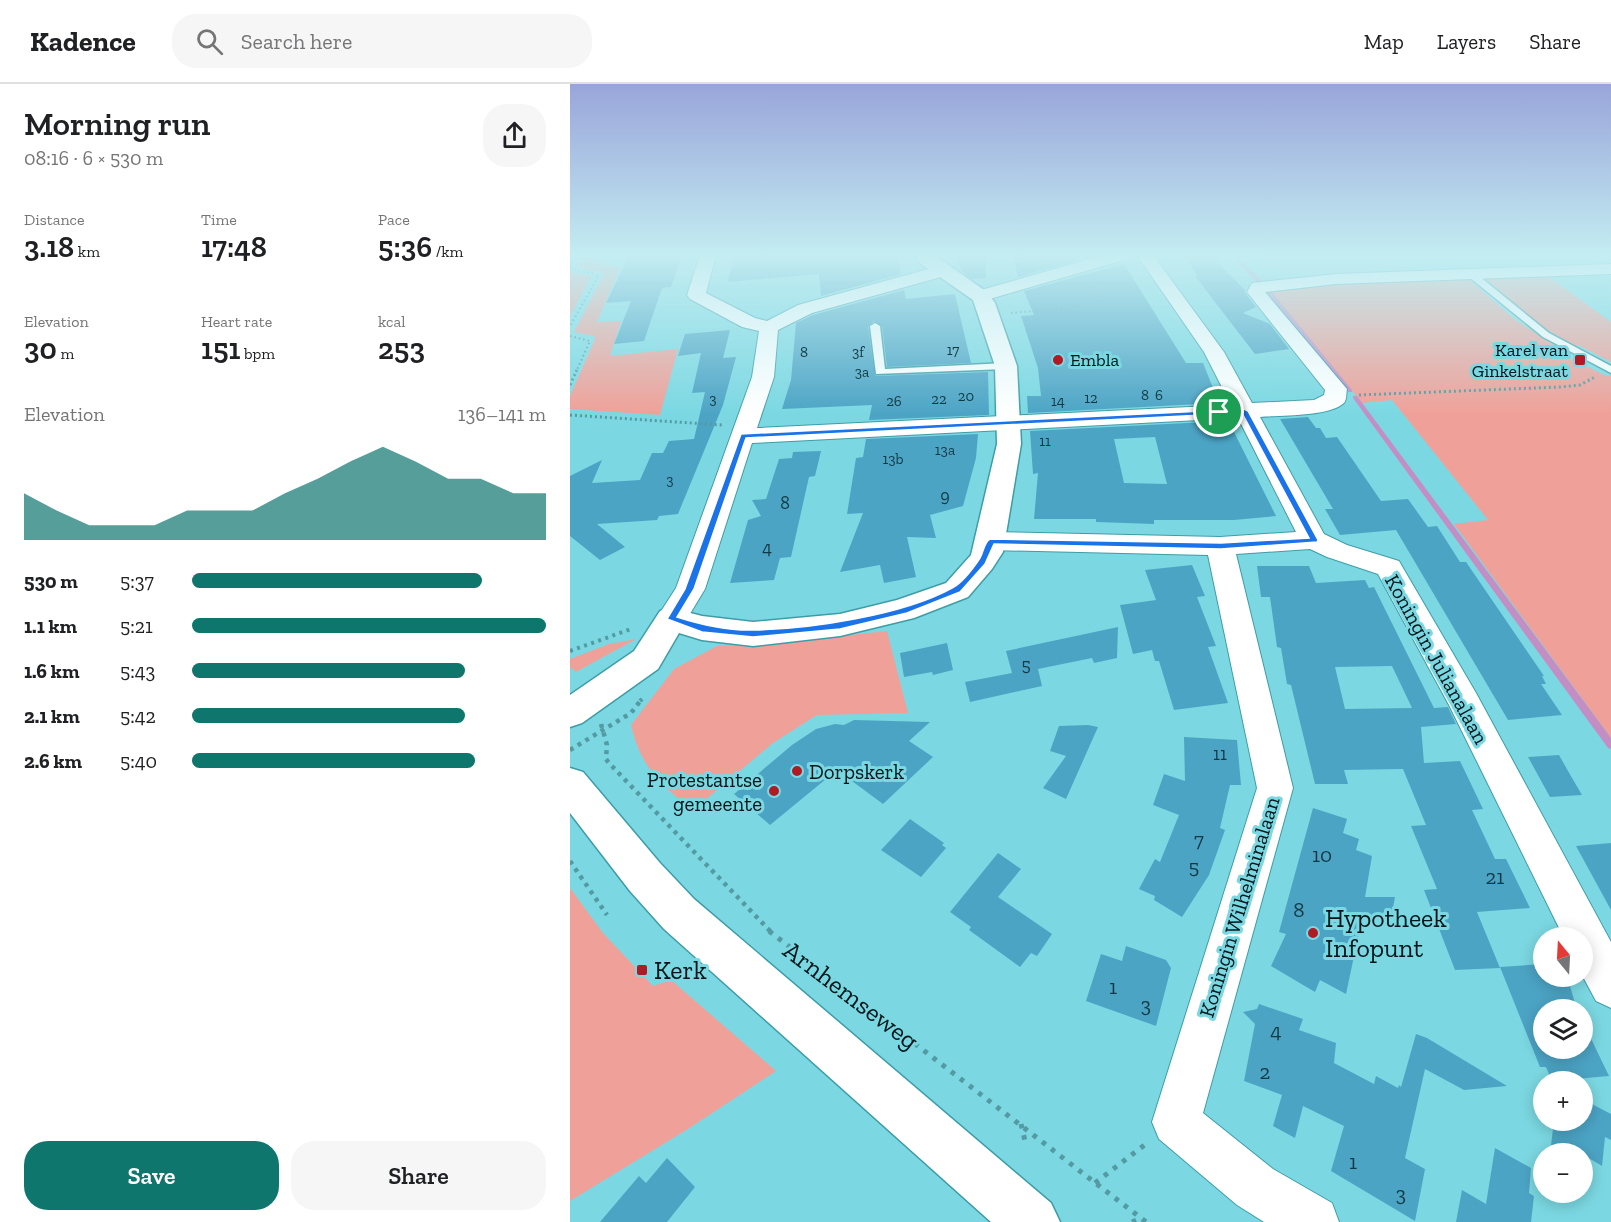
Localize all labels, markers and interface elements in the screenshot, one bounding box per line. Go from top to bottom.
search box [172,14,592,68]
text: Kadence [30,25,136,58]
icon: search [193,25,226,58]
text: Search here [241,28,352,55]
text: Map [1364,29,1404,54]
text: Layers [1437,29,1496,54]
text: Share [1529,29,1581,54]
text: Morning run [24,104,210,143]
button: share [483,104,546,167]
text: 08:16 · 6 × 530 m [24,146,163,170]
text: Distance [24,210,85,229]
text: Time [201,210,237,229]
text: Pace [378,210,410,229]
text: 3.18 [24,229,74,265]
text: 17:48 [201,229,267,265]
text: 5:36 [378,229,432,265]
text: km [74,242,100,261]
text: /km [432,242,463,261]
text: Elevation [24,312,89,331]
text: Heart rate [201,312,272,331]
text: kcal [378,312,405,331]
text: 30 [24,331,57,367]
text: 151 [201,331,240,367]
text: 253 [378,331,425,367]
place label: Karel van Ginkelstraat [1472,339,1569,382]
house number: 17 [947,341,959,359]
house number: 8 [800,343,808,361]
house number: 3f [852,343,865,361]
text: m [57,344,74,363]
text: bpm [240,344,275,363]
place label: Embla [1070,349,1120,371]
marker: Embla [1051,353,1065,367]
marker: Karel van Ginkelstraat [1573,353,1587,367]
house number: 3a [855,363,869,381]
house number: 8 [1141,386,1149,404]
house number: 6 [1155,386,1163,404]
pin [1193,386,1244,437]
house number: 20 [958,387,974,405]
house number: 12 [1084,389,1098,407]
house number: 3 [709,390,717,408]
house number: 22 [931,390,947,408]
house number: 26 [886,392,902,410]
house number: 14 [1051,392,1065,410]
icon: arrive [1202,395,1235,428]
text: Elevation [24,402,105,426]
text: 136–141 m [458,402,546,426]
house number: 11 [1039,432,1051,450]
house number: 13a [935,441,955,459]
house number: 13b [882,450,904,468]
house number: 3 [666,471,674,489]
house number: 9 [940,485,950,507]
house number: 8 [780,492,790,514]
house number: 4 [762,537,772,559]
text: 530 m [24,569,78,593]
text: 5:37 [120,569,154,593]
street label: Koningin Julianalaan [1380,570,1494,748]
text: 1.1 km [24,614,77,638]
text: 5:21 [120,614,153,638]
house number: 5 [1021,654,1031,676]
text: 1.6 km [24,659,79,683]
text: 5:43 [120,659,155,683]
text: 2.1 km [24,704,80,728]
text: 5:42 [120,704,156,728]
house number: 11 [1213,743,1227,765]
text: 2.6 km [24,749,82,773]
text: 5:40 [120,749,157,773]
place label: Dorpskerk [809,759,904,784]
marker: Dorpskerk [790,764,804,778]
place label: Protestantse gemeente [647,767,762,816]
marker: Protestantse gemeente [767,784,781,798]
street label: Koningin Wilhelminalaan [1194,794,1284,1020]
house number: 7 [1194,827,1204,852]
house number: 10 [1312,842,1332,867]
house number: 5 [1189,854,1199,879]
house number: 21 [1486,864,1504,889]
house number: 8 [1293,897,1305,922]
place label: Hypotheek Infopunt [1325,902,1447,964]
marker: Hypotheek Infopunt [1306,926,1320,940]
north arrow [1533,927,1593,987]
map controls [1533,927,1593,1203]
street label: Arnhemseweg [777,934,925,1056]
place label: Kerk [654,954,707,986]
marker: Kerk [635,963,649,977]
house number: 1 [1109,974,1117,999]
house number: 3 [1141,992,1151,1017]
button: layers [1533,999,1593,1059]
house number: 4 [1270,1018,1282,1043]
house number: 2 [1260,1059,1270,1084]
button: + [1533,1071,1593,1131]
button: Save [24,1141,279,1210]
button: Share [291,1141,546,1210]
button: − [1533,1143,1593,1203]
house number: 1 [1349,1149,1357,1174]
house number: 3 [1396,1181,1406,1206]

